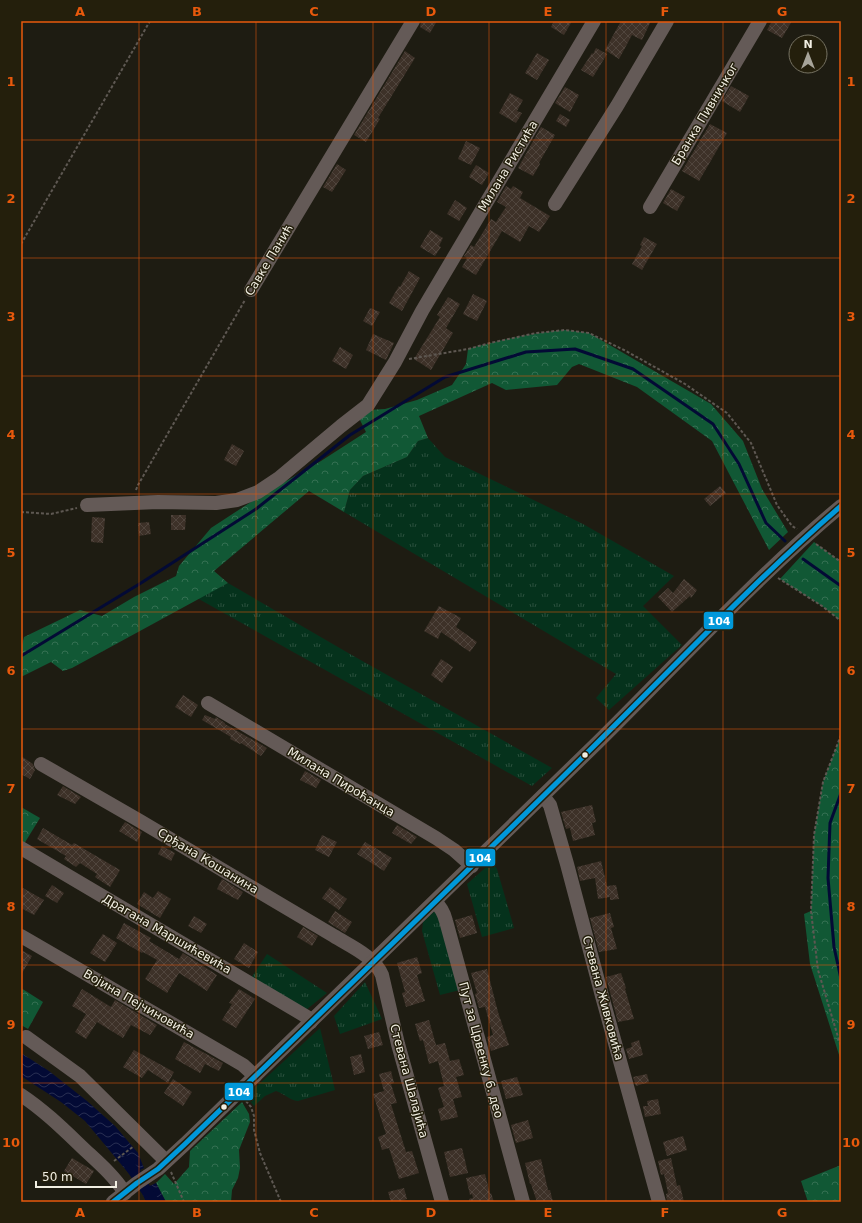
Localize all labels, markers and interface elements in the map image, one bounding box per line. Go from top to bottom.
text: A [75,4,85,19]
text: B [192,4,202,19]
text: C [309,4,319,19]
text: D [426,4,437,19]
text: E [544,4,552,19]
text: F [661,4,669,19]
text: G [777,4,787,19]
north arrow [788,34,828,74]
text: N [803,38,813,51]
street label: Бранка Пивничког [669,60,741,168]
text: 1 [6,74,16,89]
text: 1 [846,74,856,89]
street label: Милана Ристића [475,118,541,214]
text: 2 [6,191,16,206]
text: 2 [846,191,856,206]
street label: Савке Панић [242,222,296,298]
text: 3 [6,309,16,324]
text: 3 [846,309,856,324]
text: 4 [6,427,16,442]
text: 4 [846,427,856,442]
text: 5 [6,545,16,560]
text: 5 [846,545,856,560]
line badge: 104 [703,611,734,630]
text: 104 [708,615,731,628]
text: 6 [6,663,16,678]
text: 6 [846,663,856,678]
street label: Милана Пироћанца [285,744,397,820]
unlabelled marker [580,750,590,760]
text: 7 [6,781,16,796]
text: 7 [846,781,856,796]
street label: Срђана Кошанина [155,825,261,897]
line badge: 104 [465,848,496,867]
text: 104 [469,852,492,865]
street label: Драгана Маршићевића [100,891,234,977]
text: 8 [6,899,16,914]
text: 8 [846,899,856,914]
street label: Стевана Живковића [580,934,626,1062]
street label: Војина Пејчиновића [81,967,197,1041]
street label: Пут за Црвенку 6. део [456,980,506,1120]
text: 9 [6,1017,16,1032]
text: 9 [846,1017,856,1032]
street label: Стевана Шалајића [387,1022,431,1140]
line badge: 104 [224,1082,254,1101]
text: 104 [228,1086,251,1099]
unlabelled marker [219,1102,229,1112]
text: 10 [2,1135,20,1150]
text: 10 [842,1135,860,1150]
scale bar [36,1163,116,1189]
text: 50 m [42,1170,73,1184]
text: A [75,1205,85,1220]
text: B [192,1205,202,1220]
text: C [309,1205,319,1220]
text: D [426,1205,437,1220]
text: E [544,1205,552,1220]
text: F [661,1205,669,1220]
text: G [777,1205,787,1220]

